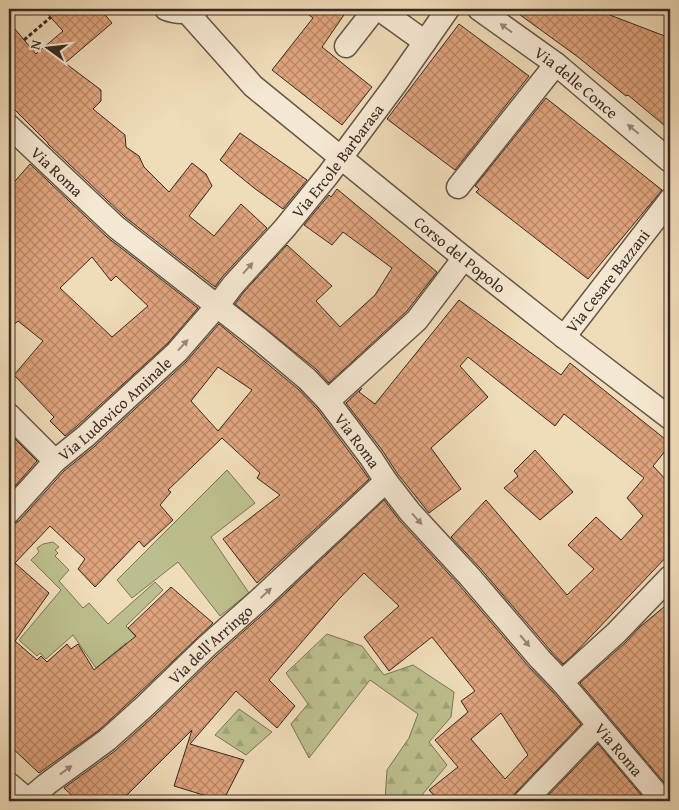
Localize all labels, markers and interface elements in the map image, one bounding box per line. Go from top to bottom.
north arrow [22,22,72,72]
one-way arrow [499,23,513,33]
text: N [25,37,46,52]
street label: Via delle Conce [530,40,624,124]
street label: Via Ercole Barbarasa [286,98,389,223]
one-way arrow [627,124,640,135]
street label: Via Roma [25,141,89,202]
street label: Corso del Popolo [409,210,511,299]
street label: Via Cesare Bazzani [560,224,656,338]
one-way arrow [243,262,254,275]
one-way arrow [177,339,188,351]
street label: Via Ludovico Aminale [52,351,177,466]
street label: Via Roma [329,408,387,473]
one-way arrow [411,513,423,525]
one-way arrow [260,587,272,599]
street label: Via dell'Arringo [162,599,258,690]
one-way arrow [519,635,530,648]
street label: Via Roma [589,717,649,782]
one-way arrow [59,765,73,775]

